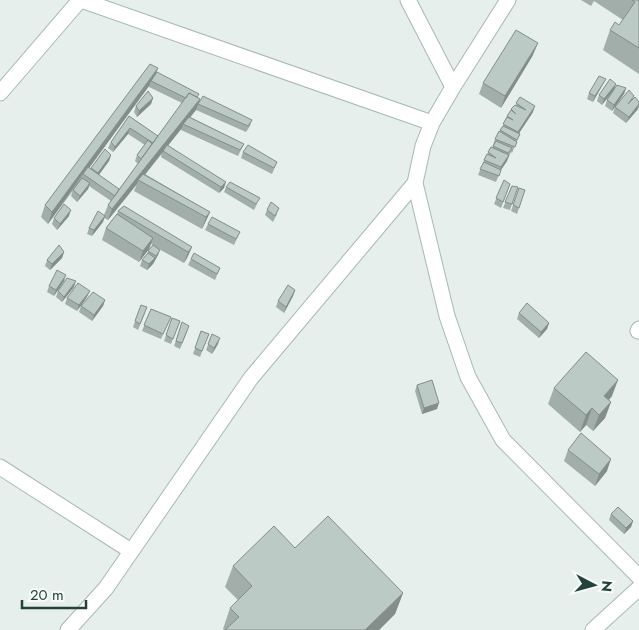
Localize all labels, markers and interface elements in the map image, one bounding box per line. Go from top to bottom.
north arrow [569,560,619,610]
scale bar [22,578,86,610]
text: N [596,580,617,593]
text: 20 m [30,584,64,606]

